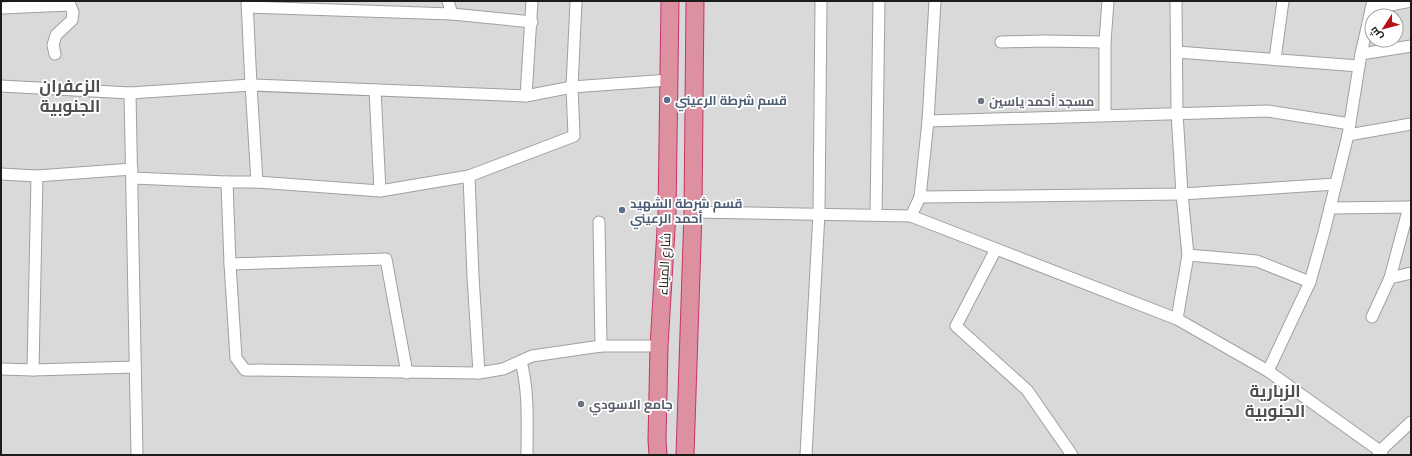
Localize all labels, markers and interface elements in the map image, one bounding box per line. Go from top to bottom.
north arrow [1364,8,1404,48]
text: ش [1366,24,1386,44]
district label: الزعفران الجنوبية [39,75,101,117]
place label: قسم شرطة الرعيني [675,92,787,112]
place label: مسجد أحمد ياسين [989,93,1094,110]
marker: قسم شرطة الرعيني [662,95,672,105]
marker: مسجد أحمد ياسين [976,96,986,106]
place label: قسم شرطة الشهيد أحمد الرعيني [630,195,742,230]
marker: قسم شرطة الشهيد أحمد الرعيني [617,205,627,215]
street label: شارع الميناء [654,232,675,296]
district label: الزبارية الجنوبية [1245,380,1305,422]
place label: جامع الاسودي [589,396,673,416]
marker: جامع الاسودي [576,399,586,409]

